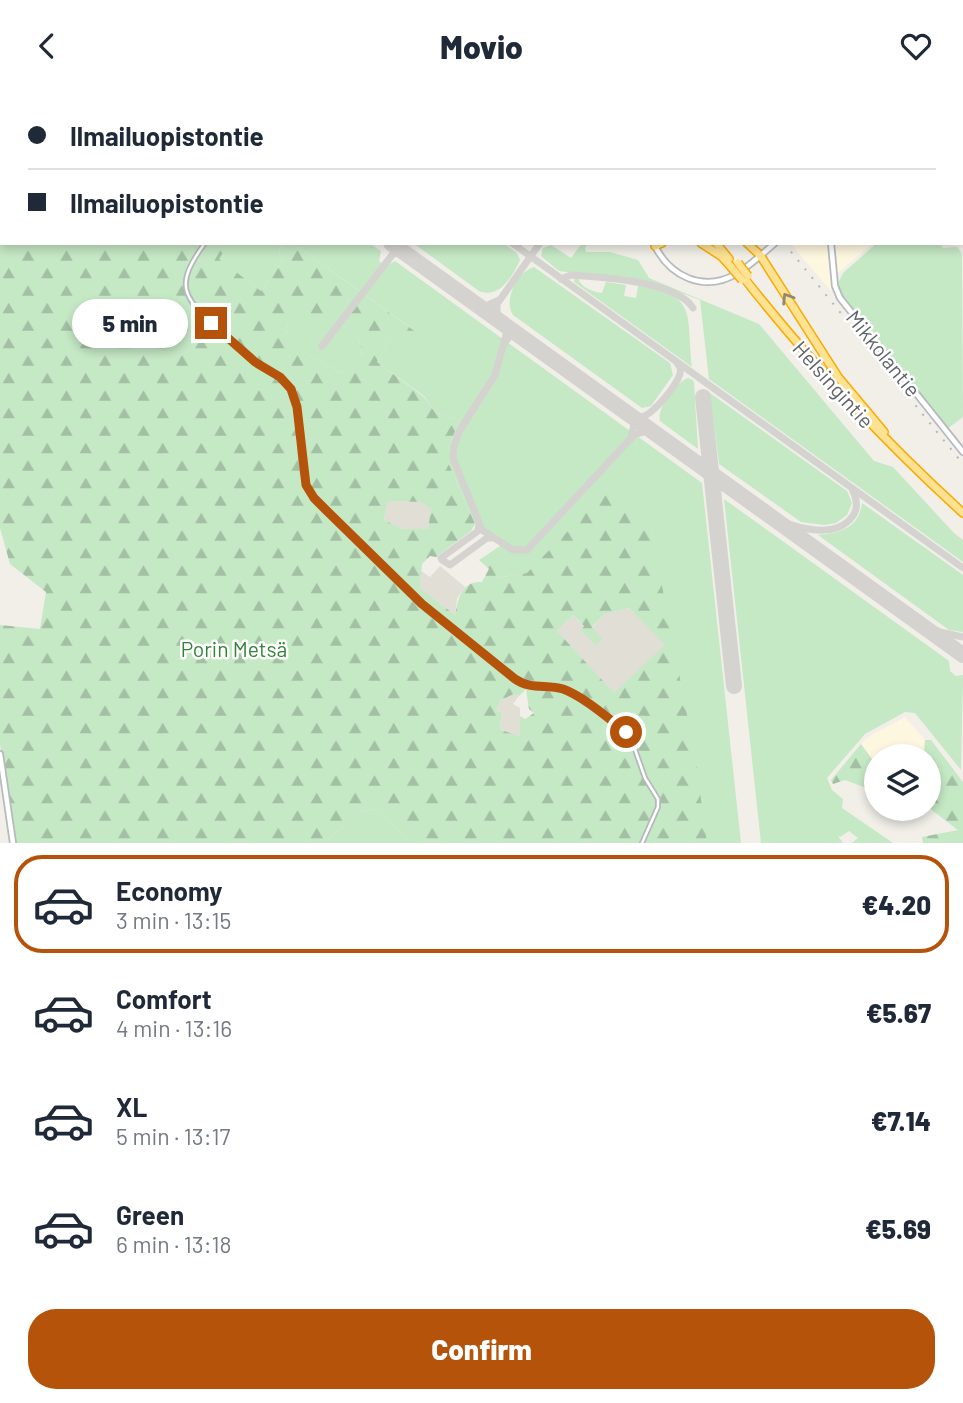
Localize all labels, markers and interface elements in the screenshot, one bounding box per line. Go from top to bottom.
icon: back [28,27,66,65]
text: Movio [440,27,523,65]
icon: heart [897,27,935,65]
text: Ilmailuopistontie [70,120,264,151]
text: Ilmailuopistontie [70,187,264,218]
one-way arrow [782,292,795,305]
callout: 5 min [71,299,186,347]
street label: Mikkolantie [842,305,926,401]
route end [195,307,227,339]
text: 5 min [103,309,158,337]
street label: Helsingintie [788,335,880,433]
park label: Porin Metsä [181,636,287,661]
route start [610,716,642,748]
map controls [864,744,941,821]
button: layers [864,744,941,821]
icon: car [32,873,95,936]
text: Economy [116,875,222,906]
text: €4.20 [862,889,931,920]
text: 3 min · 13:15 [116,906,231,934]
icon: car [32,981,95,1044]
text: Comfort [116,983,212,1014]
text: €5.67 [866,997,931,1028]
text: 4 min · 13:16 [116,1014,232,1042]
icon: car [32,1089,95,1152]
text: XL [116,1091,147,1122]
text: €7.14 [871,1105,931,1136]
text: 5 min · 13:17 [116,1122,230,1150]
icon: car [32,1197,95,1260]
text: Green [116,1199,184,1230]
text: €5.69 [865,1213,931,1244]
text: 6 min · 13:18 [116,1230,231,1258]
button: Confirm [28,1309,935,1389]

